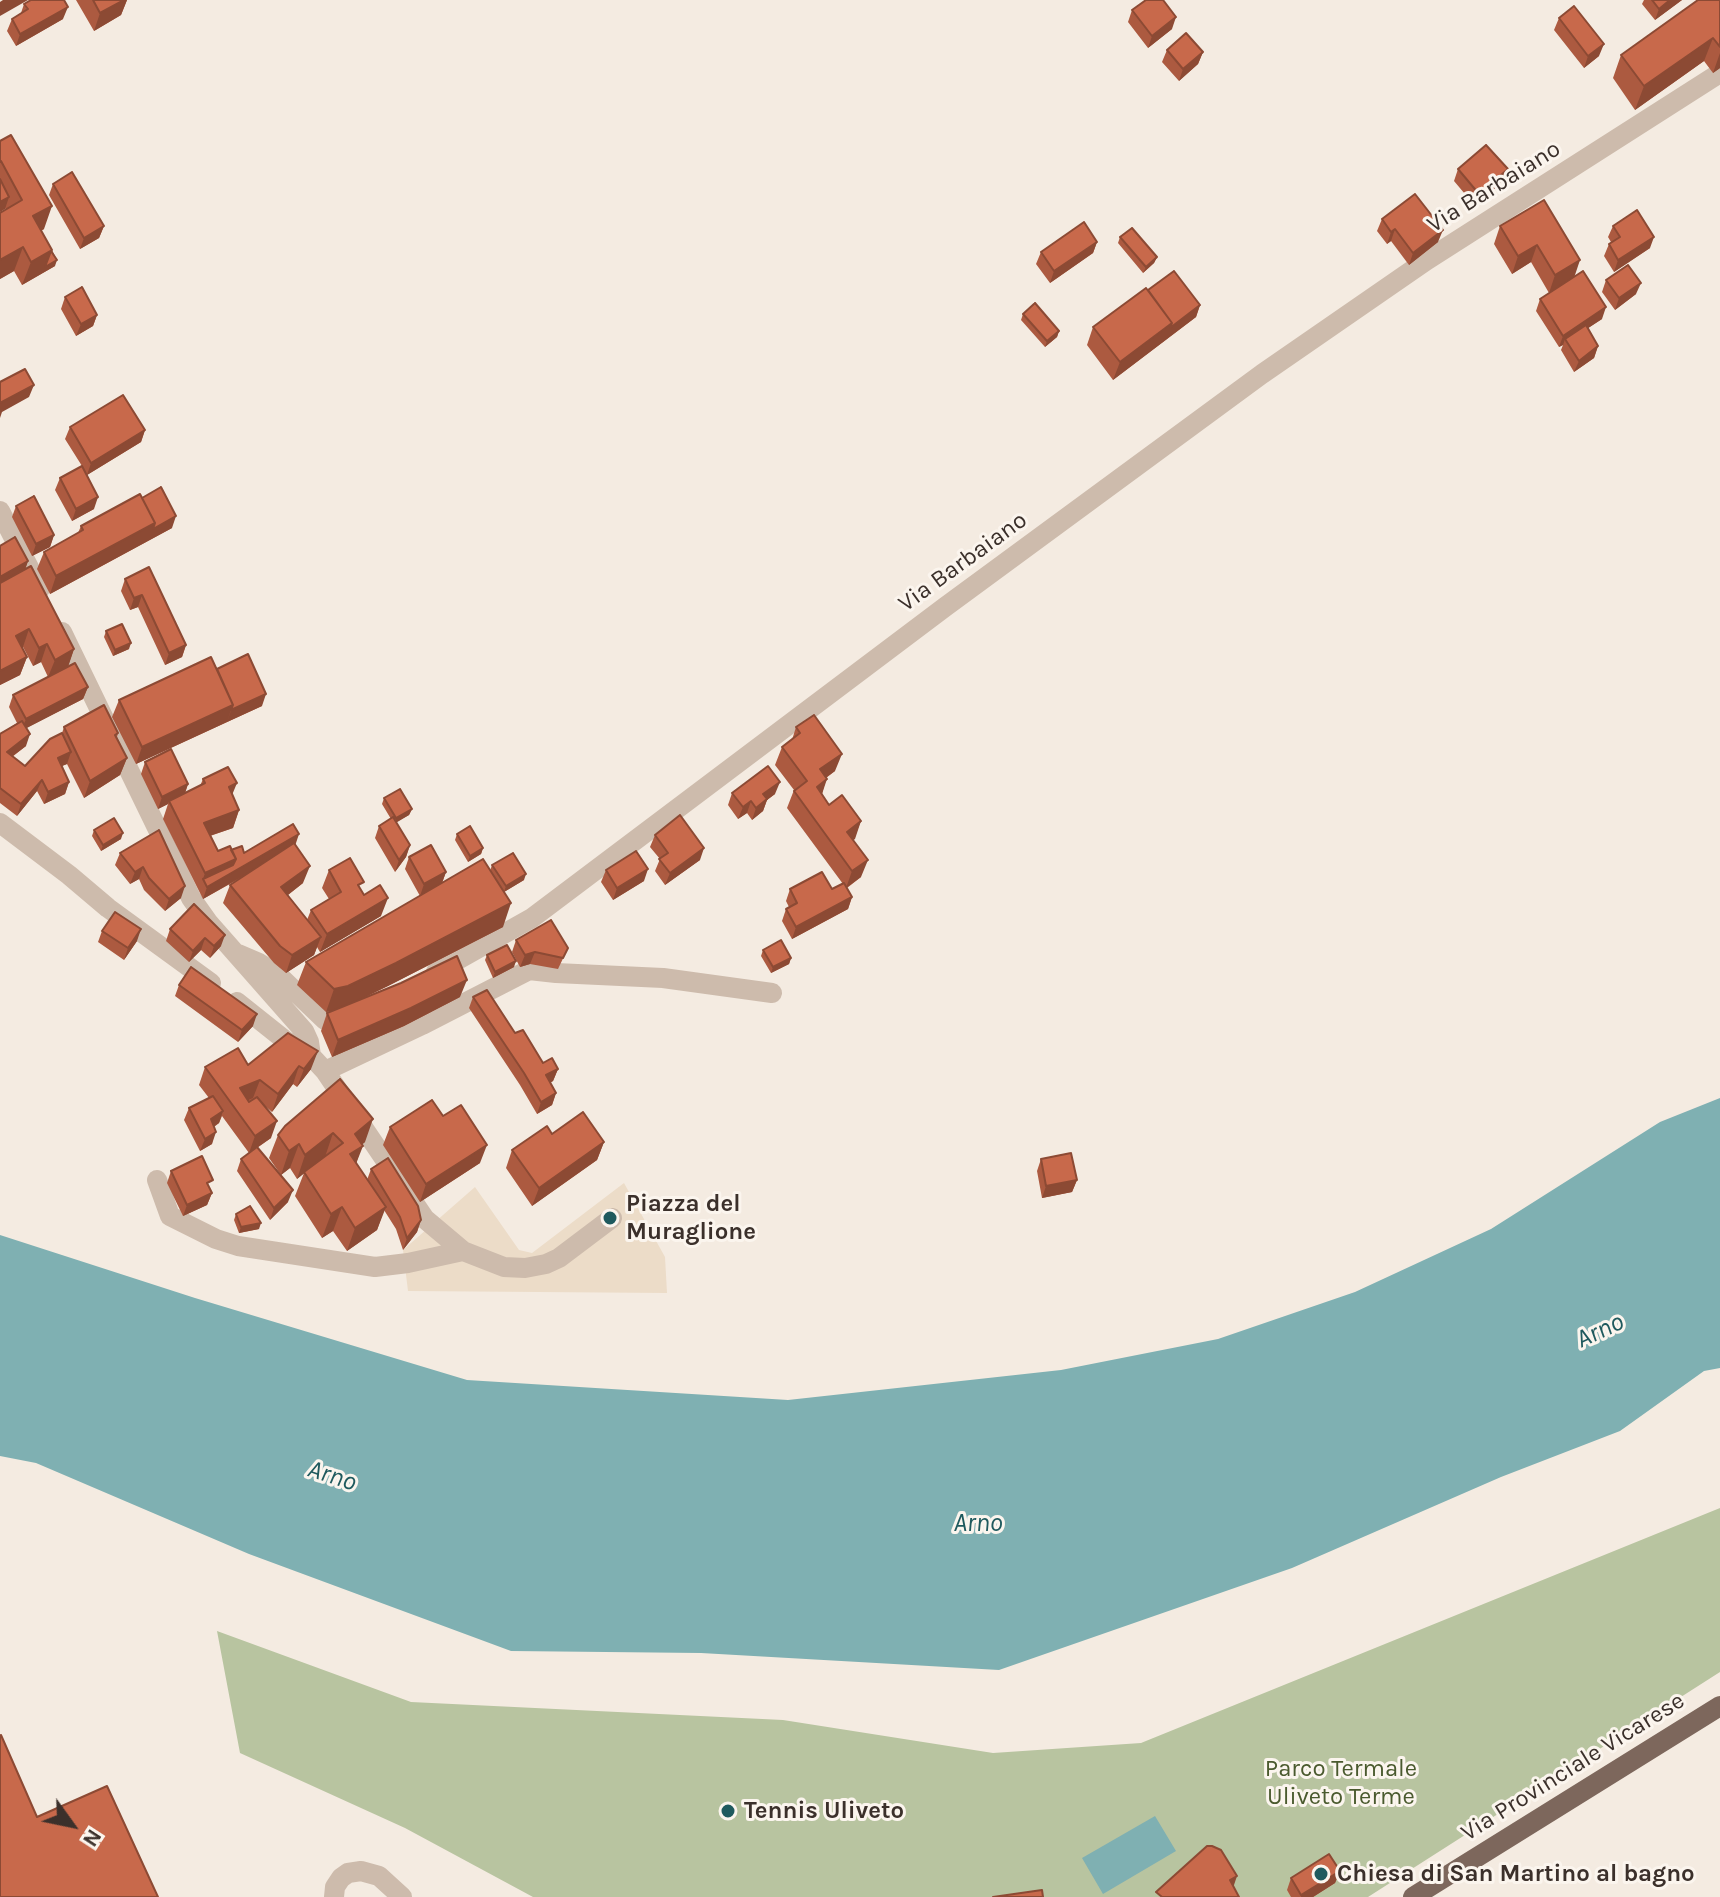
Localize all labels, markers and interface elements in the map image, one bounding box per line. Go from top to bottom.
street label: Via Barbaiano [1422,135,1566,239]
street label: Via Barbaiano [893,506,1033,618]
place label: Piazza del Muraglione [626,1190,756,1246]
marker: Piazza del Muraglione [601,1209,619,1227]
water label: Arno [1571,1306,1629,1356]
water label: Arno [304,1454,360,1498]
water label: Arno [953,1508,1003,1540]
street label: Via Provinciale Vicarese [1456,1686,1690,1848]
park label: Parco Termale Uliveto Terme [1265,1755,1417,1811]
north arrow [32,1785,112,1865]
place label: Tennis Uliveto [744,1797,904,1825]
marker: Tennis Uliveto [719,1802,737,1820]
text: N [77,1824,107,1852]
place label: Chiesa di San Martino al bagno [1337,1860,1695,1888]
marker: Chiesa di San Martino al bagno [1312,1865,1330,1883]

